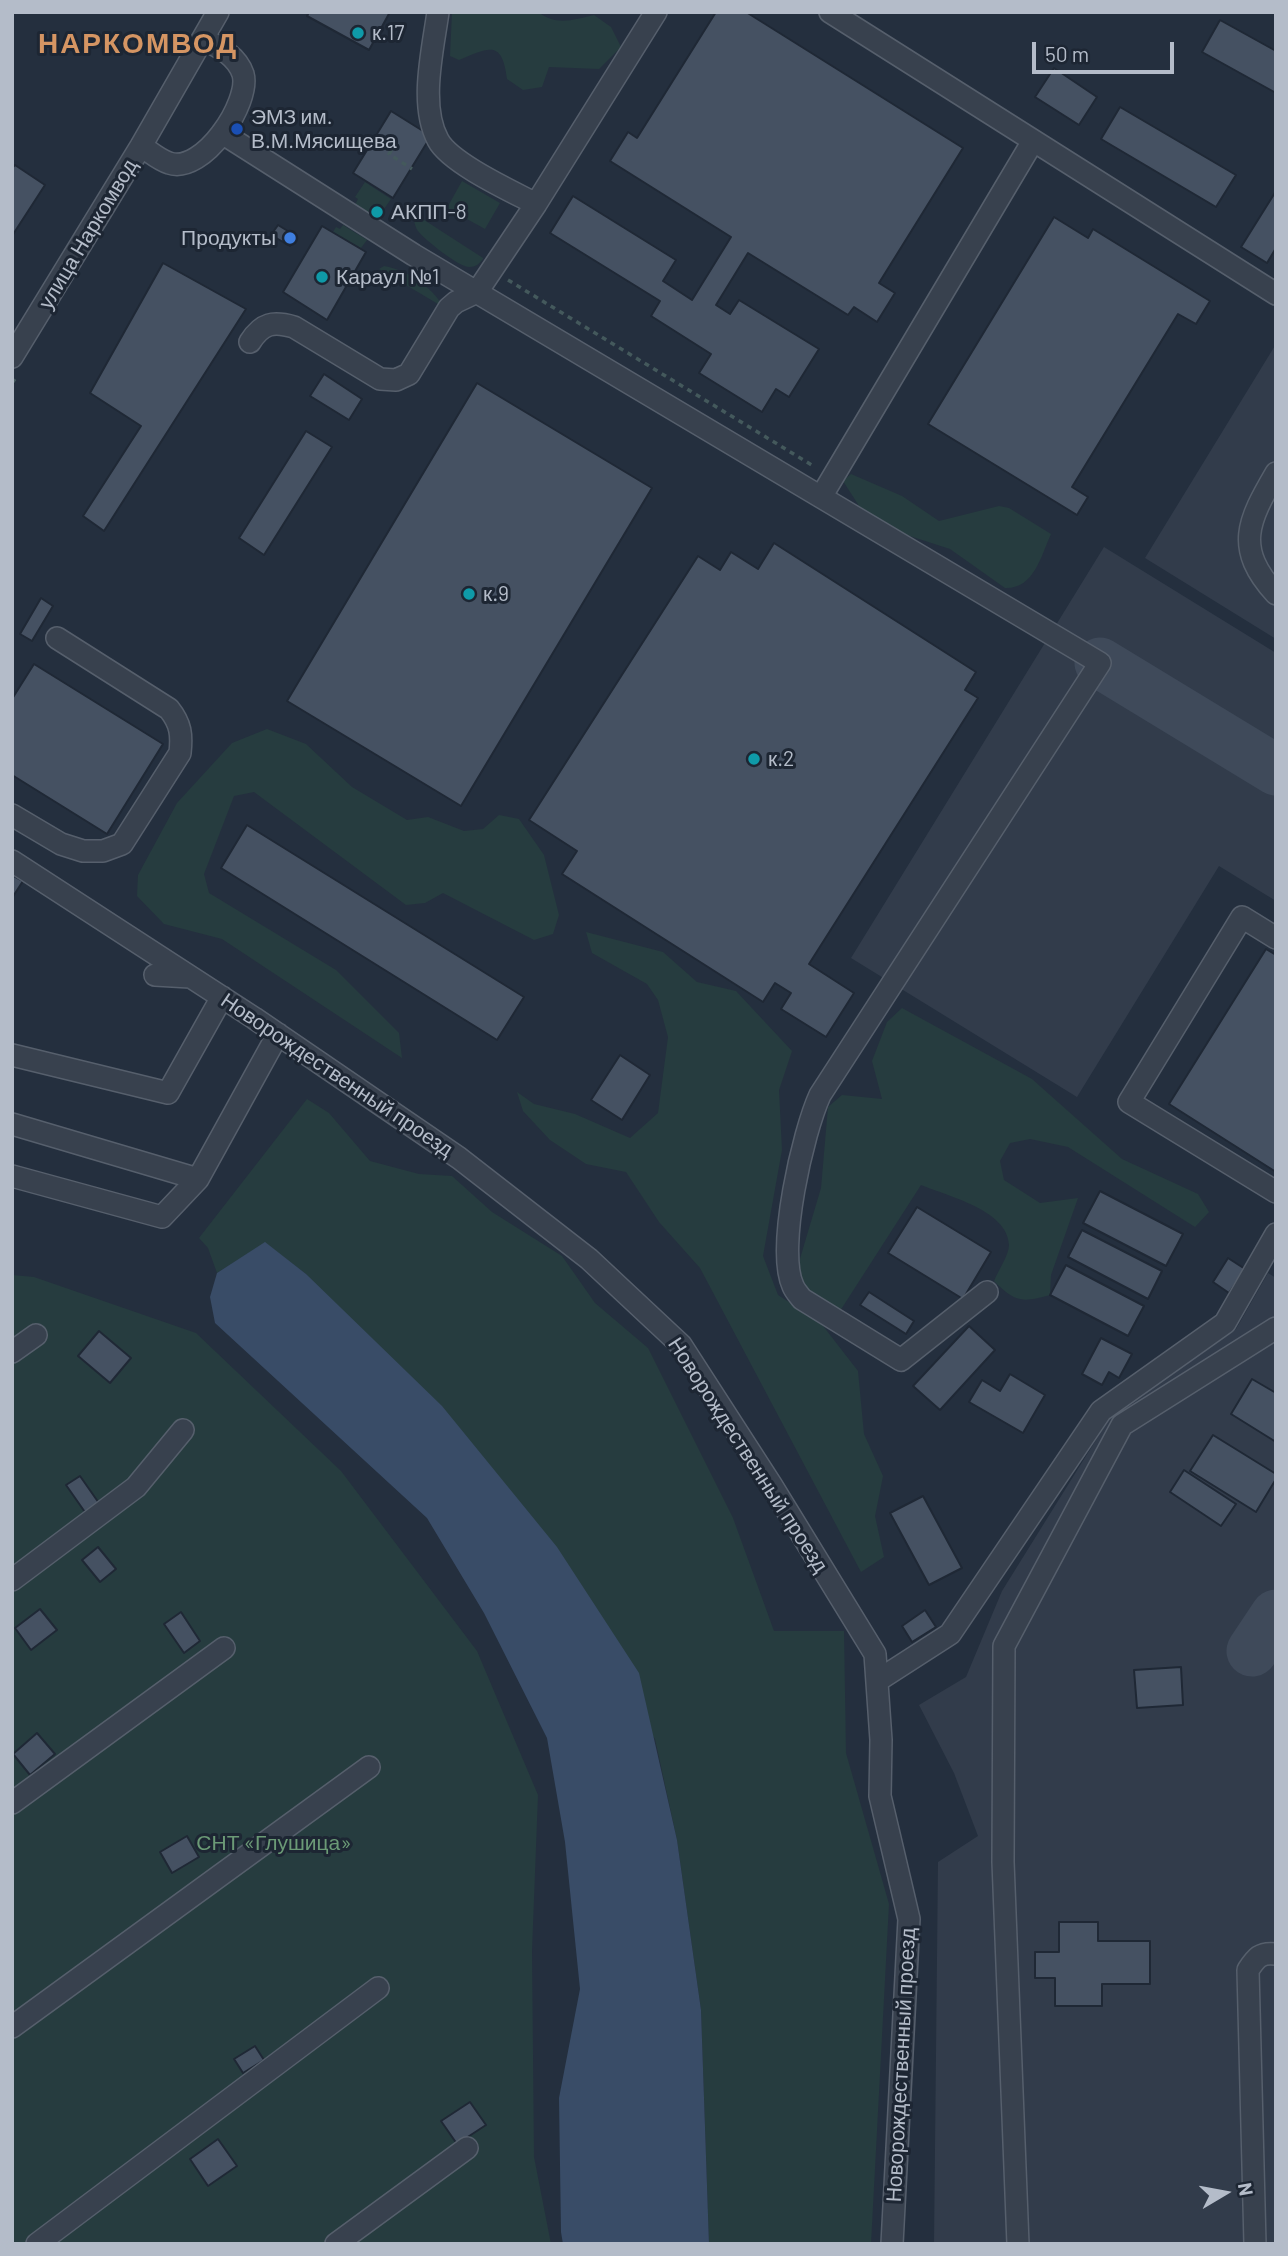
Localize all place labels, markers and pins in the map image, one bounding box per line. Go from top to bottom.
place label: к.17 [372,20,404,46]
marker: к.17 [350,25,366,41]
place label: ЭМЗ им. В.М.Мясищева [251,104,397,154]
marker: ЭМЗ им. В.М.Мясищева [229,121,245,137]
place label: АКПП-8 [391,199,467,225]
marker: АКПП-8 [369,204,385,220]
place label: Продукты [181,225,276,251]
marker: Продукты [282,230,298,246]
place label: Караул №1 [336,264,439,290]
marker: Караул №1 [314,269,330,285]
place label: к.9 [483,581,509,607]
marker: к.9 [461,586,477,602]
place label: к.2 [768,746,794,772]
marker: к.2 [746,751,762,767]

